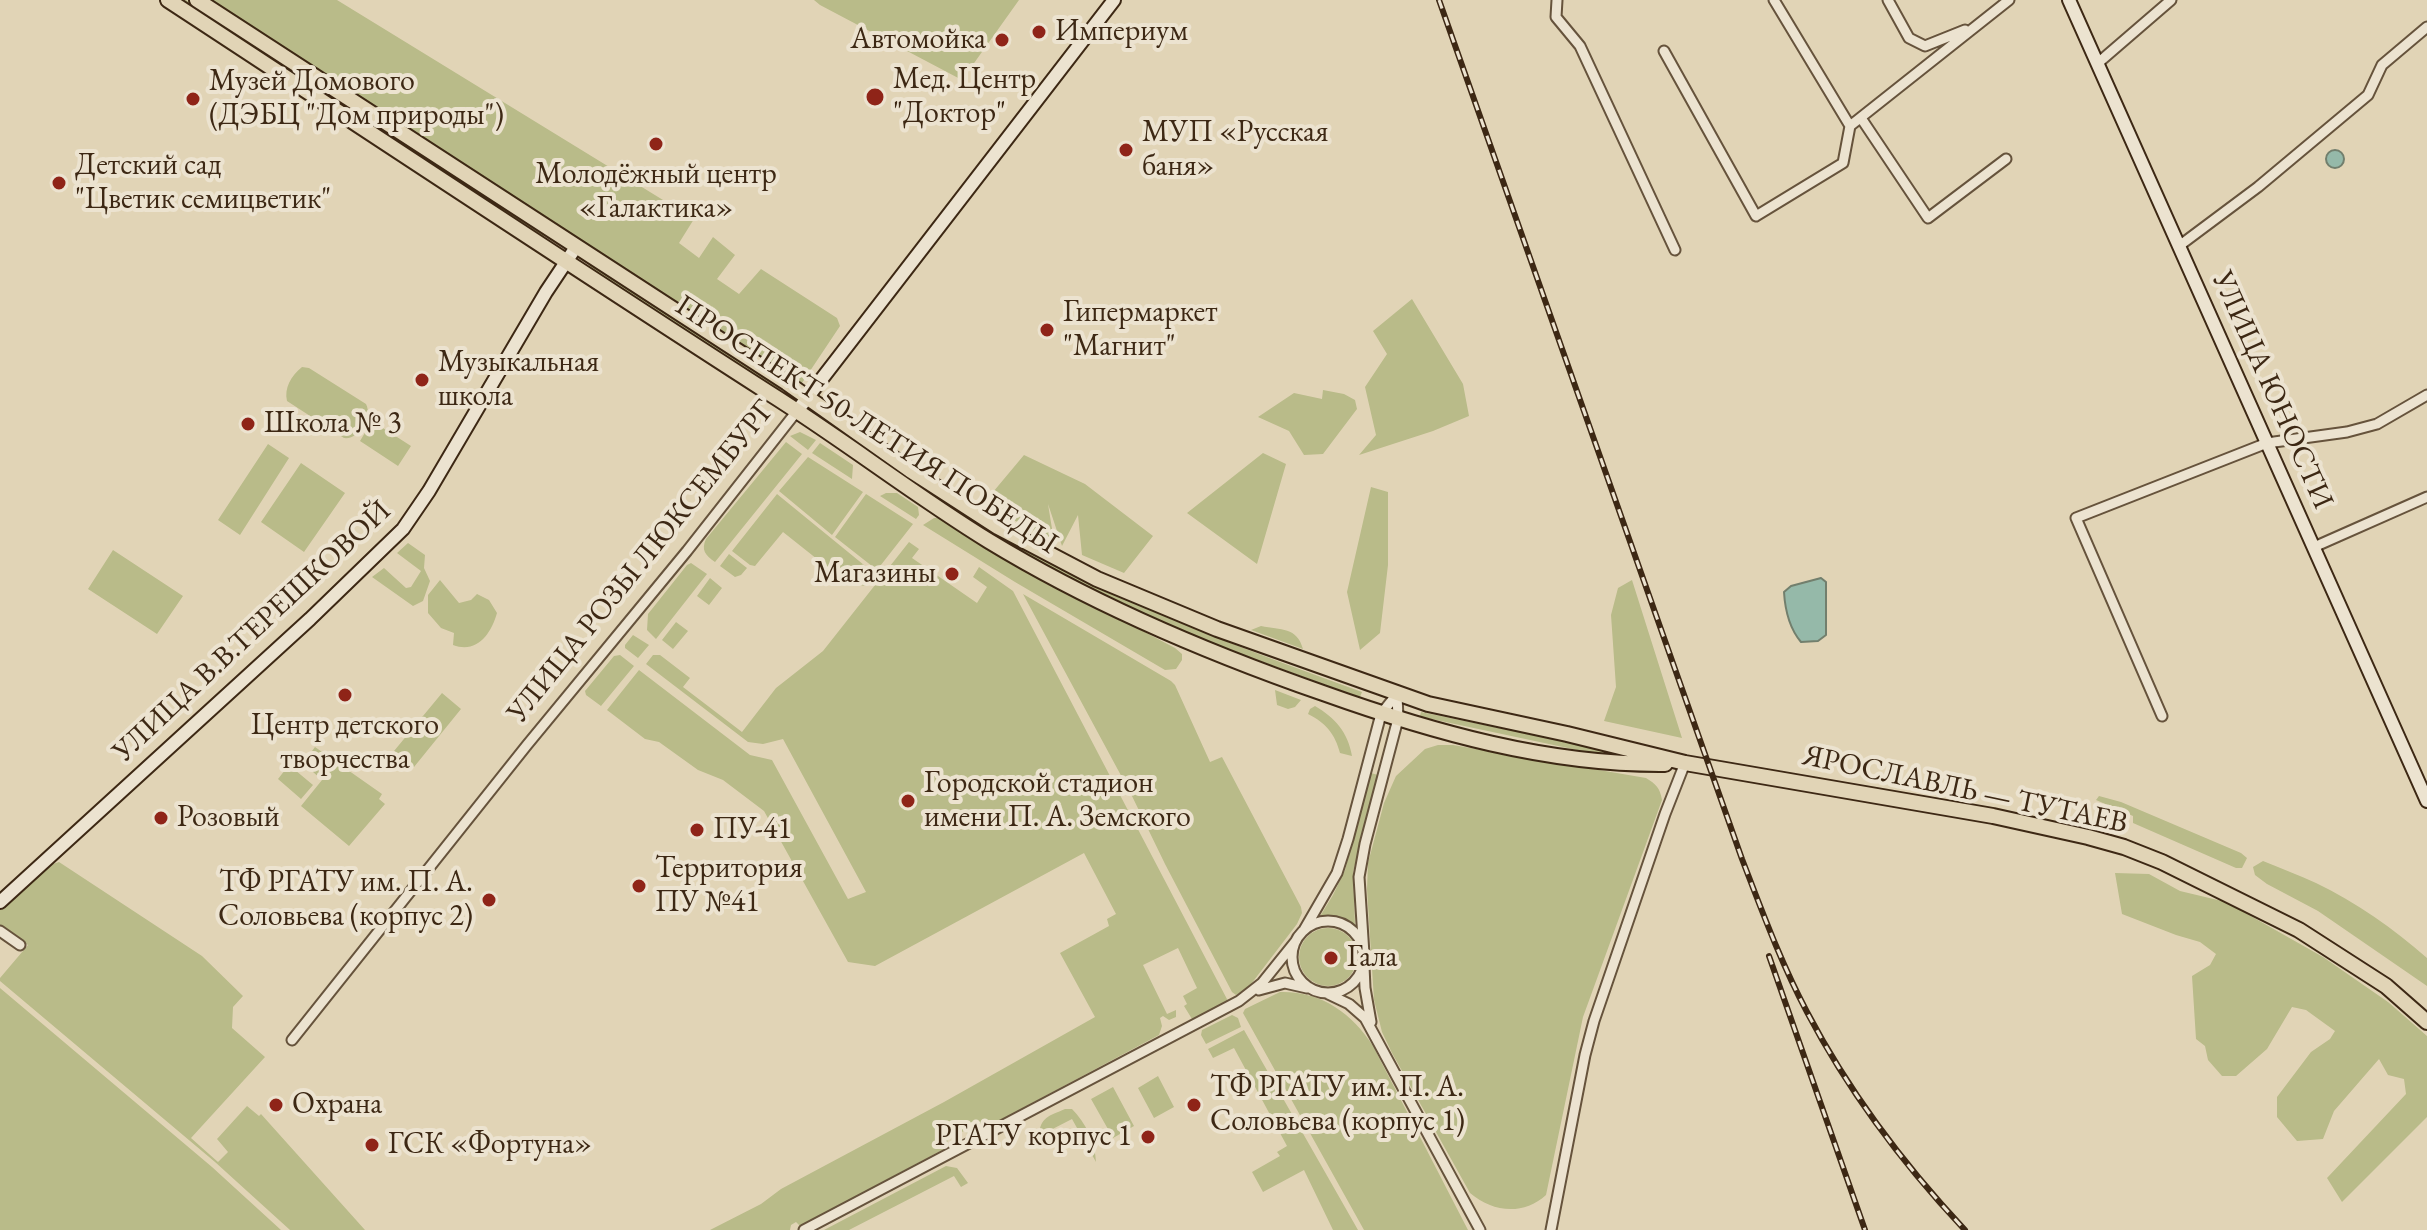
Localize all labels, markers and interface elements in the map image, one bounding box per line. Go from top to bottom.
place label: Империум [1055,14,1188,50]
place label: Автомойка [850,22,986,58]
marker: Империум [1030,23,1048,41]
marker: Автомойка [993,31,1011,49]
place label: Мед. Центр "Доктор" [893,62,1036,132]
place label: Музей Домового (ДЭБЦ "Дом природы") [209,64,504,134]
marker: Мед. Центр "Доктор" [864,86,886,108]
marker: Музей Домового (ДЭБЦ "Дом природы") [184,90,202,108]
place label: МУП «Русская баня» [1142,115,1328,186]
marker: Молодёжный центр «Галактика» [647,135,665,153]
marker: МУП «Русская баня» [1117,141,1135,159]
place label: Детский сад "Цветик семицветик" [75,148,331,218]
place label: Молодёжный центр «Галактика» [535,157,777,228]
marker: Детский сад "Цветик семицветик" [50,174,68,192]
street label: УЛИЦА ЮНОСТИ [2203,266,2341,514]
street label: ПРОСПЕКТ 50-ЛЕТИЯ ПОБЕДЫ [668,288,1064,562]
place label: Гипермаркет "Магнит" [1063,295,1217,366]
marker: Гипермаркет "Магнит" [1038,321,1056,339]
place label: Музыкальная школа [438,345,599,416]
marker: Музыкальная школа [413,371,431,389]
street label: УЛИЦА РОЗЫ ЛЮКСЕМБУРГ [500,394,782,730]
place label: Школа № 3 [264,406,402,442]
marker: Школа № 3 [239,415,257,433]
street label: УЛИЦА В.В.ТЕРЕШКОВОЙ [106,494,398,770]
place label: Магазины [814,556,936,592]
marker: Магазины [943,565,961,583]
marker: Центр детского творчества [336,686,354,704]
place label: Центр детского творчества [251,708,439,778]
street label: ЯРОСЛАВЛЬ — ТУТАЕВ [1799,738,2131,842]
place label: Городской стадион имени П. А. Земского [924,766,1191,836]
marker: Городской стадион имени П. А. Земского [899,792,917,810]
place label: Розовый [177,800,280,836]
marker: Розовый [152,809,170,827]
place label: ПУ-41 [713,812,792,848]
marker: ПУ-41 [688,821,706,839]
place label: Территория ПУ №41 [655,851,803,922]
place label: ТФ РГАТУ им. П. А. Соловьева (корпус 2) [218,865,473,936]
marker: Территория ПУ №41 [630,877,648,895]
marker: ТФ РГАТУ им. П. А. Соловьева (корпус 2) [480,891,498,909]
place label: Гала [1347,940,1398,976]
marker: Гала [1322,949,1340,967]
place label: ТФ РГАТУ им. П. А. Соловьева (корпус 1) [1210,1070,1465,1140]
place label: Охрана [292,1087,382,1123]
marker: Охрана [267,1096,285,1114]
marker: ТФ РГАТУ им. П. А. Соловьева (корпус 1) [1185,1096,1203,1114]
place label: РГАТУ корпус 1 [935,1119,1132,1155]
place label: ГСК «Фортуна» [388,1127,592,1163]
marker: РГАТУ корпус 1 [1139,1128,1157,1146]
marker: ГСК «Фортуна» [363,1136,381,1154]

